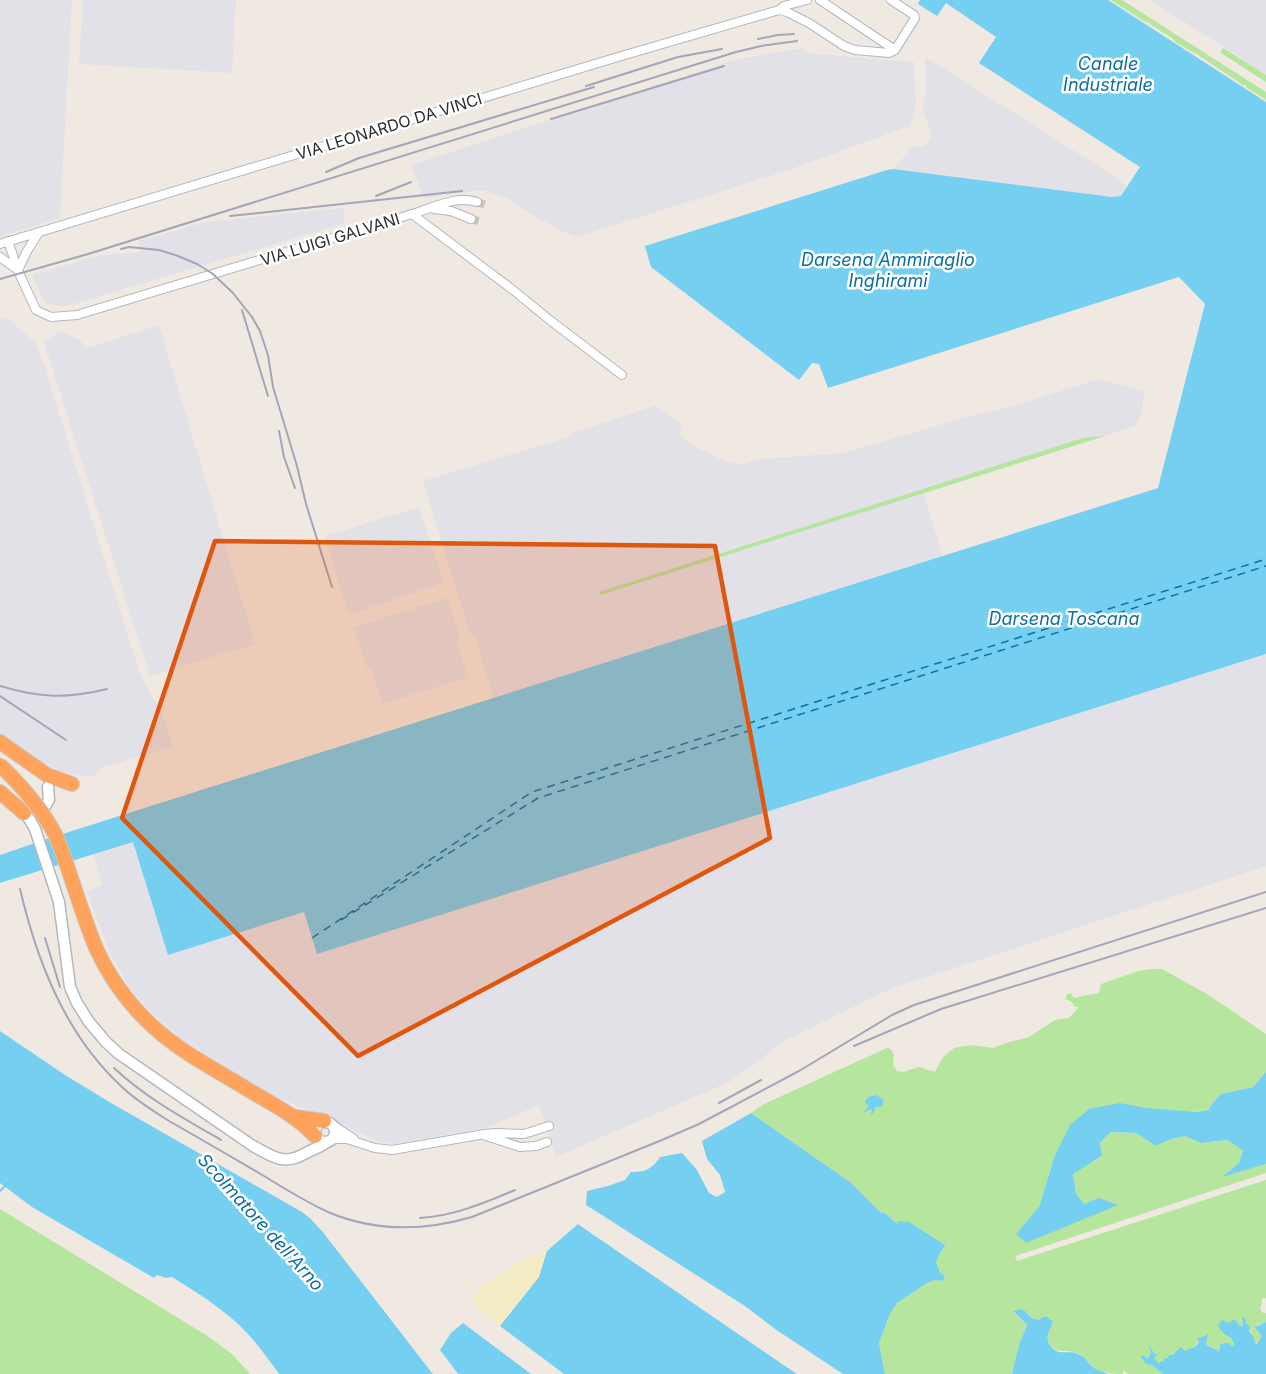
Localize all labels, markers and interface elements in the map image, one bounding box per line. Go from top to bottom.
water label: Canale Industriale [1063,53,1153,95]
street label: VIA LEONARDO DA VINCI [294,88,484,164]
street label: VIA LUIGI GALVANI [258,208,402,270]
water label: Darsena Ammiraglio Inghirami [801,249,975,291]
water label: Darsena Toscana [989,608,1139,629]
water label: Scolmatore dell'Arno [194,1149,328,1295]

